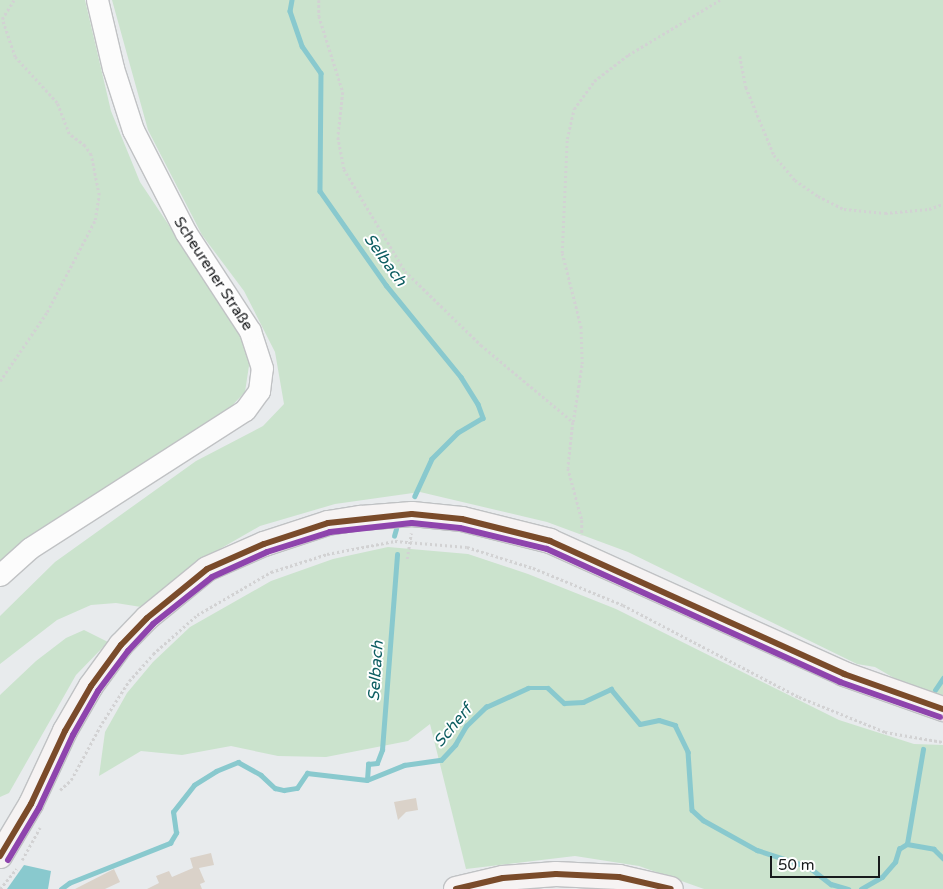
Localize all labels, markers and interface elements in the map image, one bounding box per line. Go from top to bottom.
street label: Scheurener Straße [170,214,256,334]
water label: Selbach [360,230,410,290]
water label: Selbach [364,640,388,702]
water label: Scherf [430,701,476,751]
scale bar [773,846,883,878]
text: 50 m [778,856,815,874]

